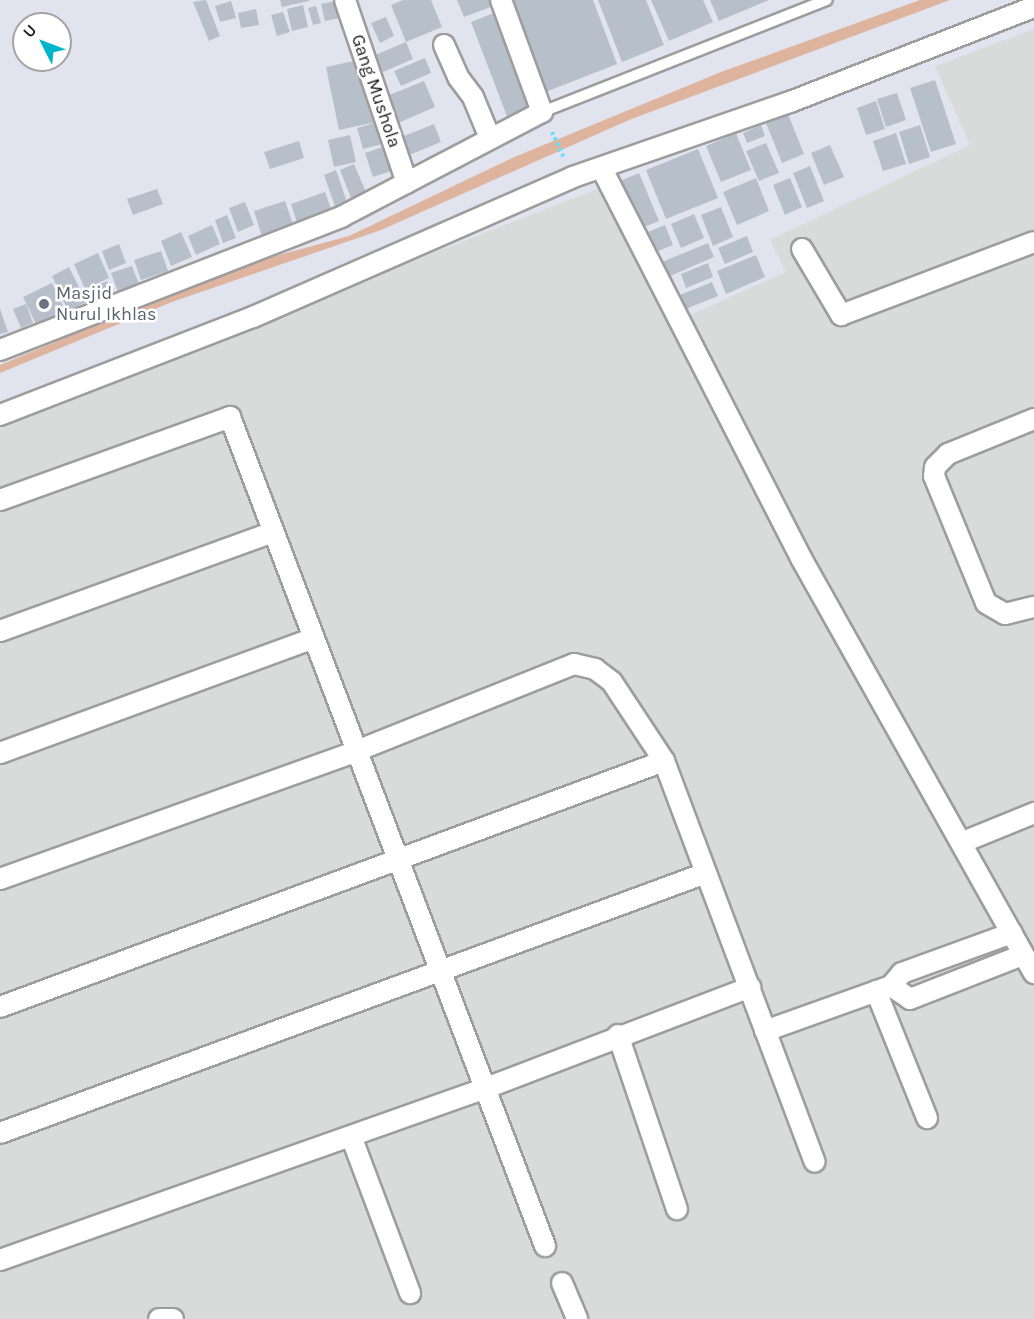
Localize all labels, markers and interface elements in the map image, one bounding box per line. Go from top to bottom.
north arrow [12,12,72,72]
text: U [19,21,40,41]
street label: Gang Mushola [347,32,405,150]
place label: Masjid Nurul Ikhlas [56,283,156,326]
marker: Masjid Nurul Ikhlas [37,297,51,311]

